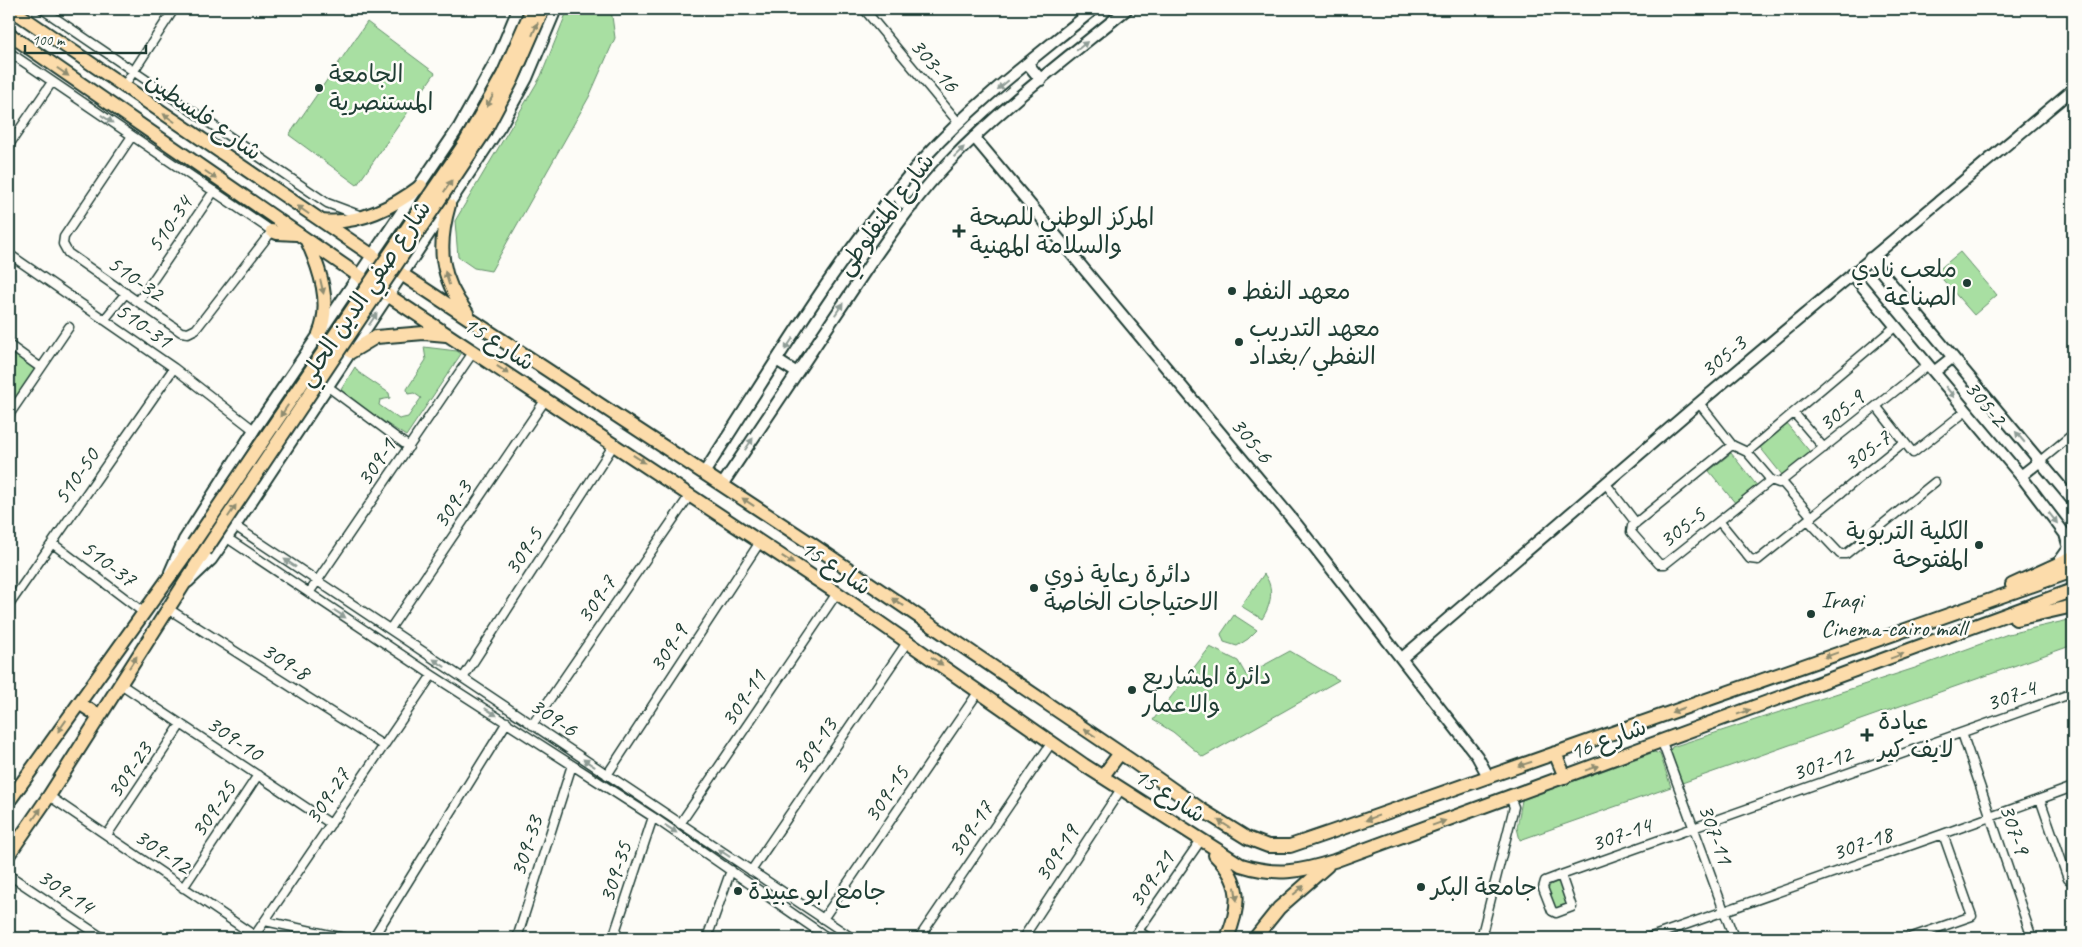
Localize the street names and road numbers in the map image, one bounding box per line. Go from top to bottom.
street label: 303-16 [904,32,967,99]
street label: شارع فلسطين [139,65,268,169]
street label: شارع المنفلوطي [829,147,945,285]
street label: 510-34 [139,188,200,258]
street label: شارع صفي الدين الحلي [291,194,442,395]
street label: 510-32 [102,248,172,309]
street label: 510-31 [110,295,179,356]
street label: شارع 15 [456,309,540,379]
street label: 305-3 [1694,327,1754,384]
street label: 305-2 [1958,374,2015,434]
street label: 305-9 [1812,381,1872,438]
street label: 305-6 [1224,411,1281,470]
street label: 305-7 [1838,422,1897,477]
street label: 309-1 [349,431,403,492]
street label: 510-50 [46,440,107,510]
street label: 309-3 [425,473,480,534]
street label: 305-5 [1653,499,1712,555]
street label: 309-5 [497,520,550,581]
street label: 510-37 [75,532,144,594]
street label: شارع 15 [794,532,877,603]
street label: 309-7 [569,568,623,629]
street label: 309-9 [642,617,696,678]
street label: 309-8 [256,635,317,688]
street label: 309-11 [713,663,773,732]
street label: 307-4 [1982,671,2042,718]
street label: 309-6 [524,690,585,744]
street label: 309-10 [201,708,271,769]
street label: 309-13 [784,710,845,780]
street label: شارع 16 [1566,711,1651,769]
street label: 309-23 [99,734,160,804]
street label: 307-12 [1788,738,1858,788]
street label: 309-15 [856,759,916,828]
street label: 309-27 [297,761,357,830]
street label: شارع 15 [1127,761,1211,831]
street label: 309-25 [183,774,243,843]
street label: 309-17 [940,794,1000,863]
street label: 307-11 [1691,800,1741,869]
street label: 307-9 [1993,800,2038,860]
street label: 307-14 [1587,809,1657,858]
street label: 309-33 [502,810,550,880]
street label: 309-19 [1027,817,1087,887]
street label: 307-18 [1828,818,1898,867]
street label: 309-12 [129,821,199,882]
street label: 309-35 [591,837,639,906]
street label: 309-21 [1121,844,1182,913]
street label: 309-14 [32,861,102,922]

